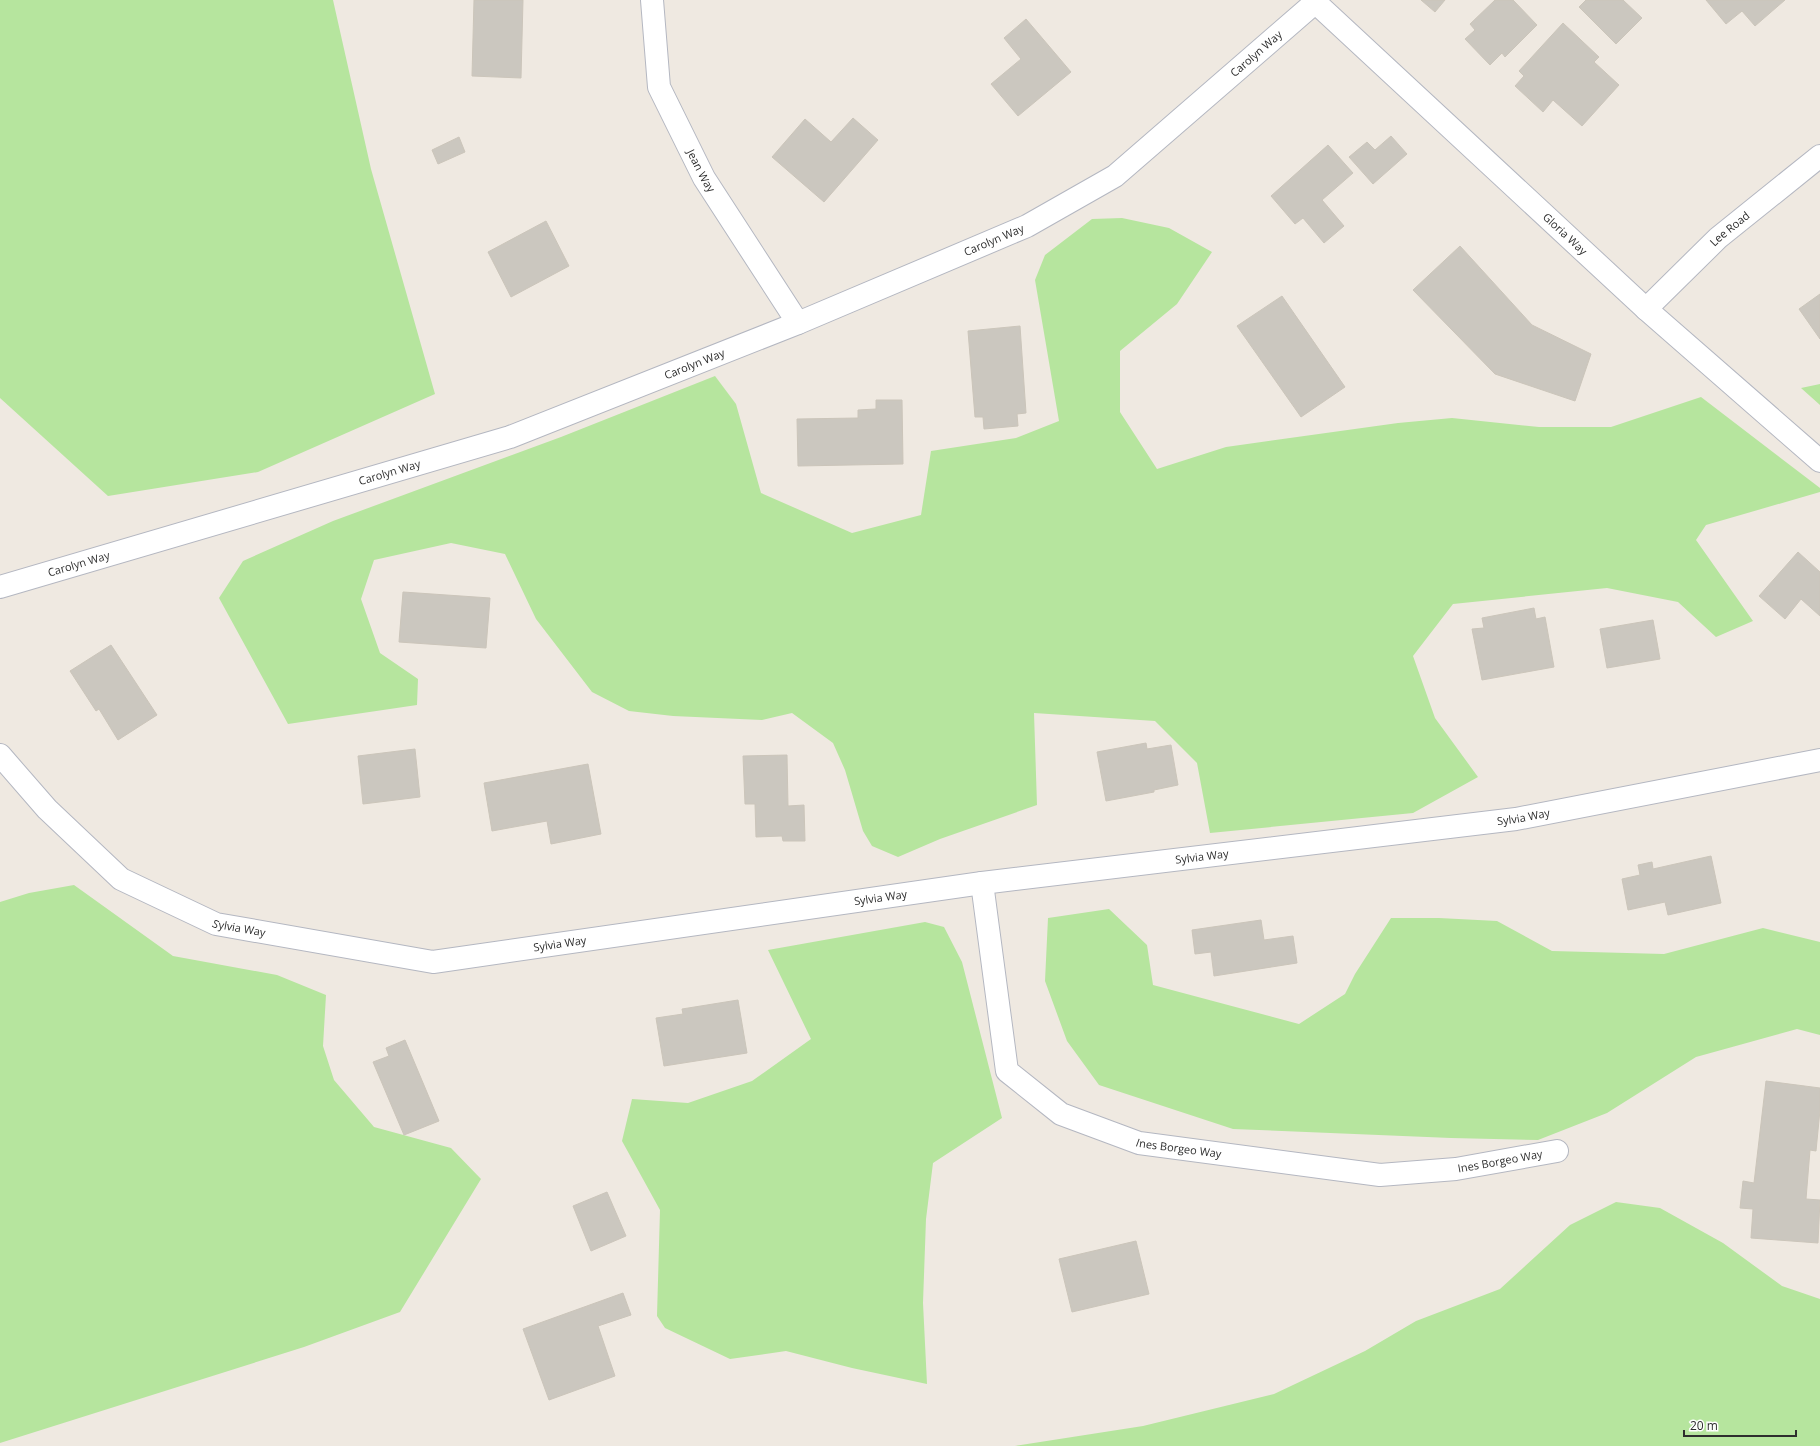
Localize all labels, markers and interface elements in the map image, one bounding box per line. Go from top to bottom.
street label: Carolyn Way [1227,26,1285,80]
street label: Jean Way [683,146,719,195]
street label: Lee Road [1706,208,1752,249]
street label: Gloria Way [1540,209,1591,258]
street label: Carolyn Way [961,220,1026,259]
street label: Carolyn Way [662,345,727,382]
street label: Carolyn Way [357,456,423,488]
street label: Carolyn Way [46,547,112,580]
street label: Sylvia Way [1496,805,1552,828]
street label: Sylvia Way [1174,845,1230,867]
street label: Sylvia Way [853,886,908,908]
street label: Sylvia Way [210,915,267,940]
street label: Sylvia Way [532,932,588,954]
street label: Ines Borgeo Way [1134,1135,1223,1161]
street label: Ines Borgeo Way [1456,1146,1544,1176]
scale bar [1684,1412,1796,1438]
text: 20 m [1690,1417,1718,1434]

